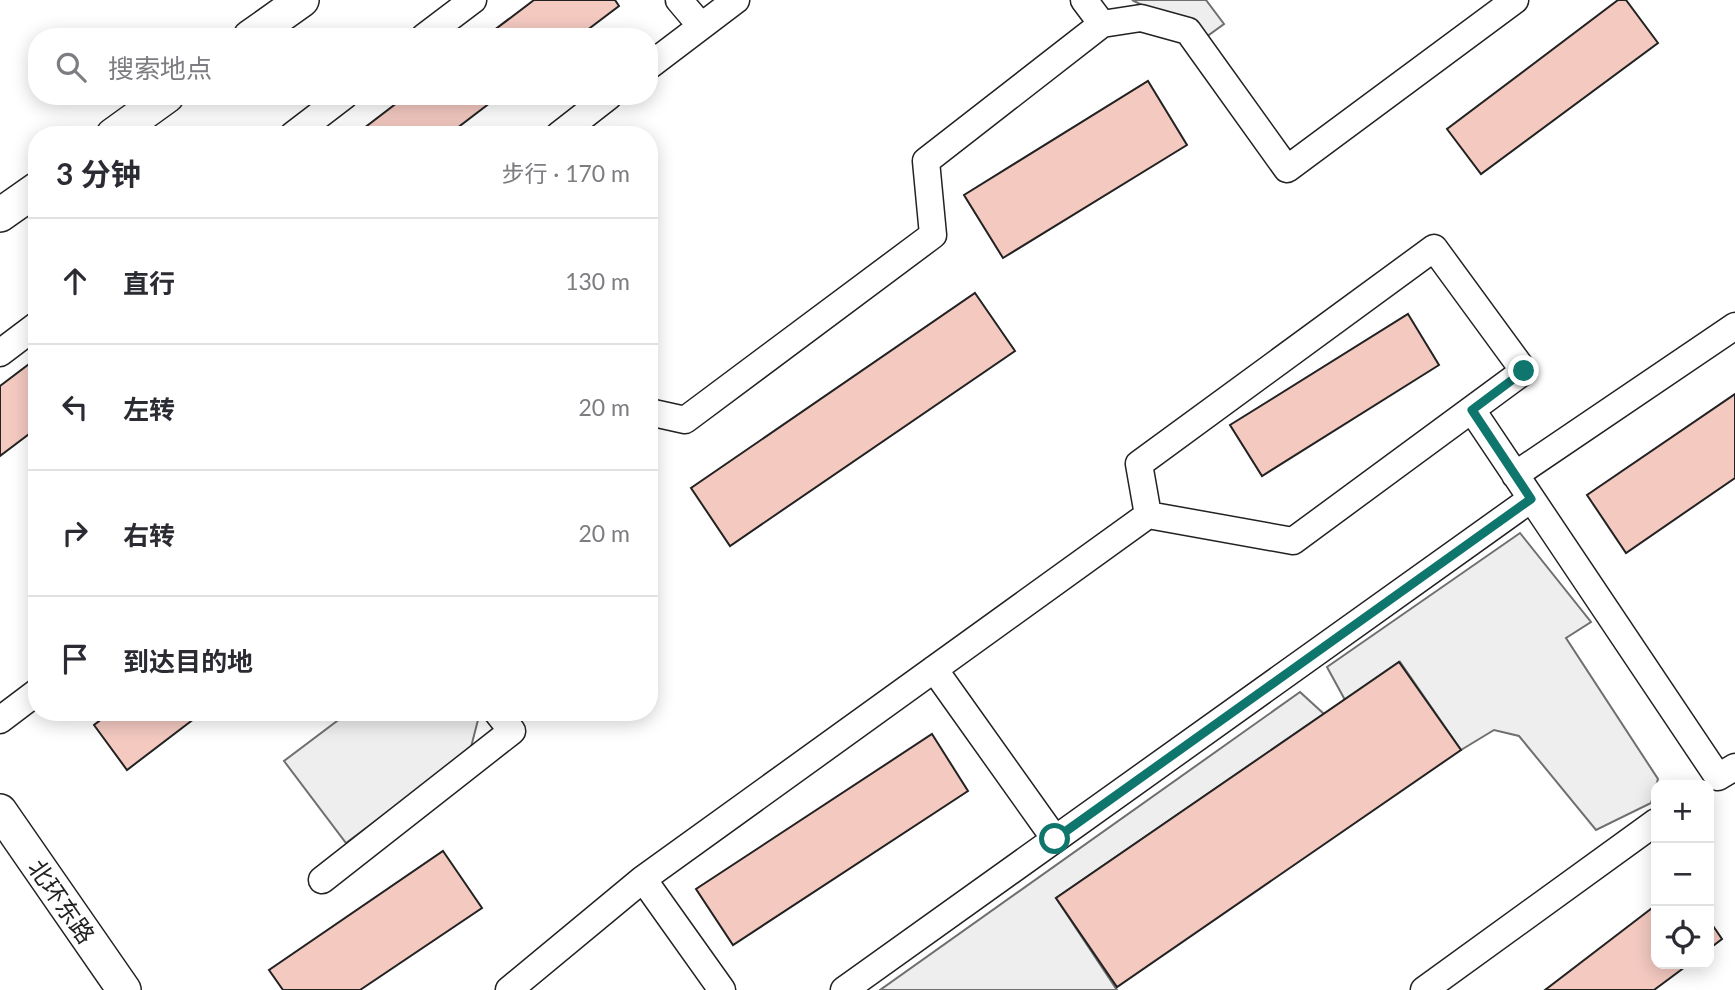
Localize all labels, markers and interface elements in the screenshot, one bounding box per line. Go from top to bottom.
search box [28,28,658,105]
icon: search [52,48,90,86]
text: 搜索地点 [108,52,212,84]
text: 3 分钟 [56,155,141,191]
text: 步行 · 170 m [501,159,630,187]
icon: ahead [56,262,94,300]
text: 直行 [123,267,175,299]
text: 130 m [565,267,630,295]
route end [1508,355,1539,386]
icon: left [56,388,94,426]
text: 左转 [123,393,175,425]
text: 20 m [579,393,630,421]
icon: right [56,514,94,552]
text: 右转 [123,519,175,551]
text: 20 m [579,519,630,547]
icon: arrive [56,640,94,678]
text: 到达目的地 [123,645,253,677]
map controls [1651,780,1714,969]
button: + [1651,780,1714,843]
route start [1039,823,1070,854]
button: − [1651,843,1714,906]
street label: 北环东路 [23,853,101,949]
button: locate [1651,906,1714,969]

